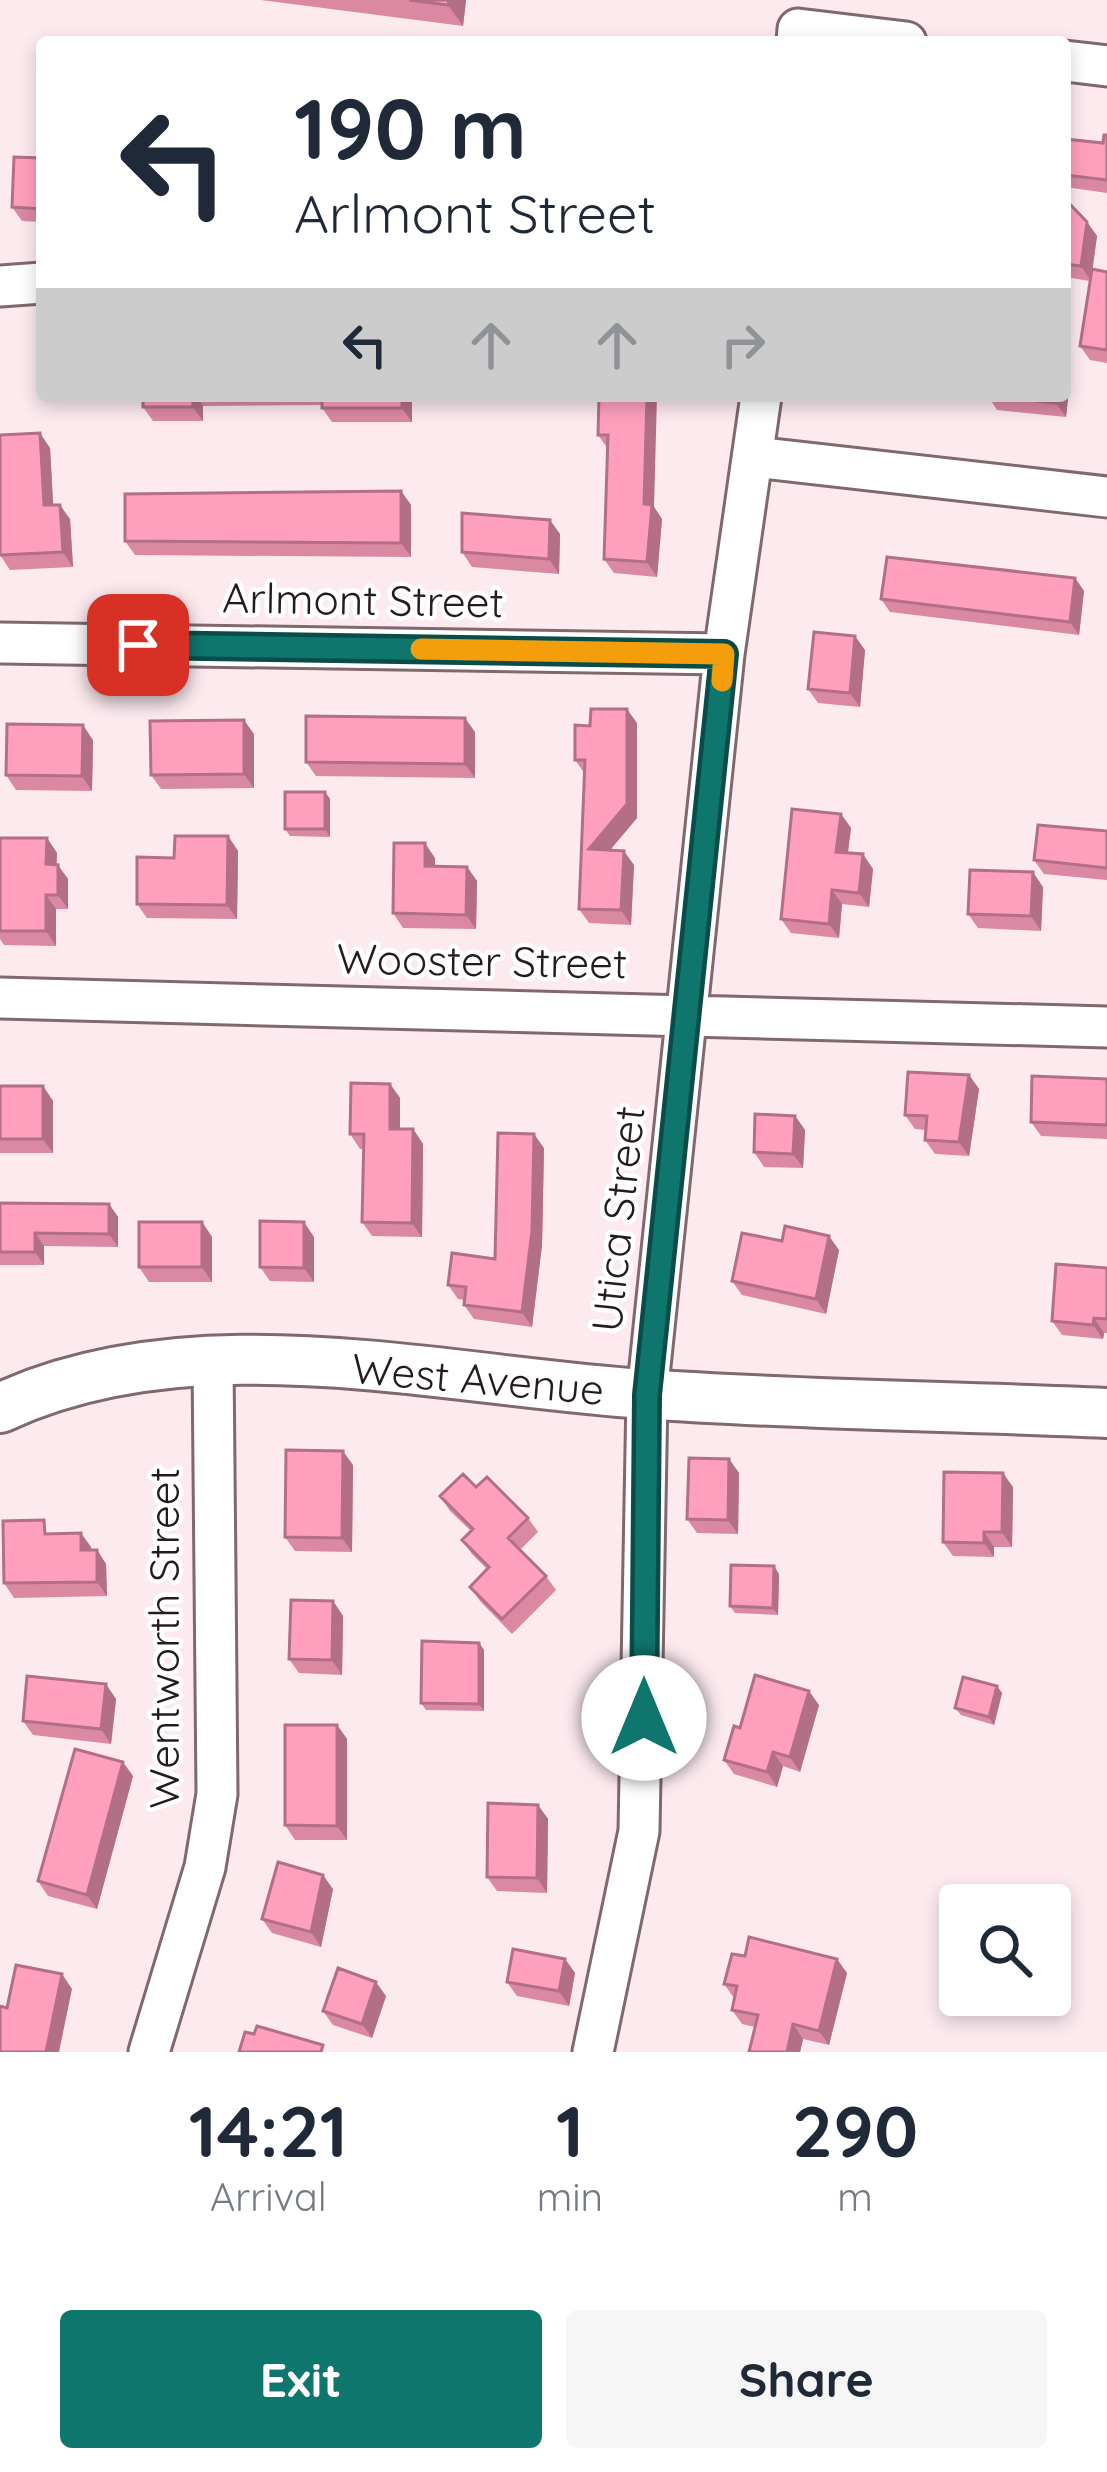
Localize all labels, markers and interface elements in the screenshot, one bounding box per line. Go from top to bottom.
text: 190 m [294,75,527,180]
icon: left [96,84,252,240]
text: Arlmont Street [294,179,656,247]
icon: left [332,312,398,378]
icon: ahead [458,312,524,378]
icon: ahead [584,312,650,378]
icon: right [710,312,776,378]
street label: Arlmont Street [222,571,504,628]
pin [87,594,189,696]
icon: arrive [105,612,171,678]
street label: Wooster Street [336,931,628,990]
street label: Utica Street [579,1103,656,1334]
street label: West Avenue [350,1341,606,1416]
street label: Wentworth Street [137,1467,190,1809]
position arrow [581,1655,707,1781]
map controls [939,1884,1071,2016]
button: search [939,1884,1071,2016]
text: 14:21 [189,2085,348,2175]
text: 1 [556,2085,584,2175]
text: 290 [792,2085,918,2175]
text: Arrival [210,2172,327,2221]
text: min [537,2172,603,2221]
text: m [837,2172,873,2221]
button: Exit [60,2310,542,2448]
button: Share [566,2310,1047,2448]

